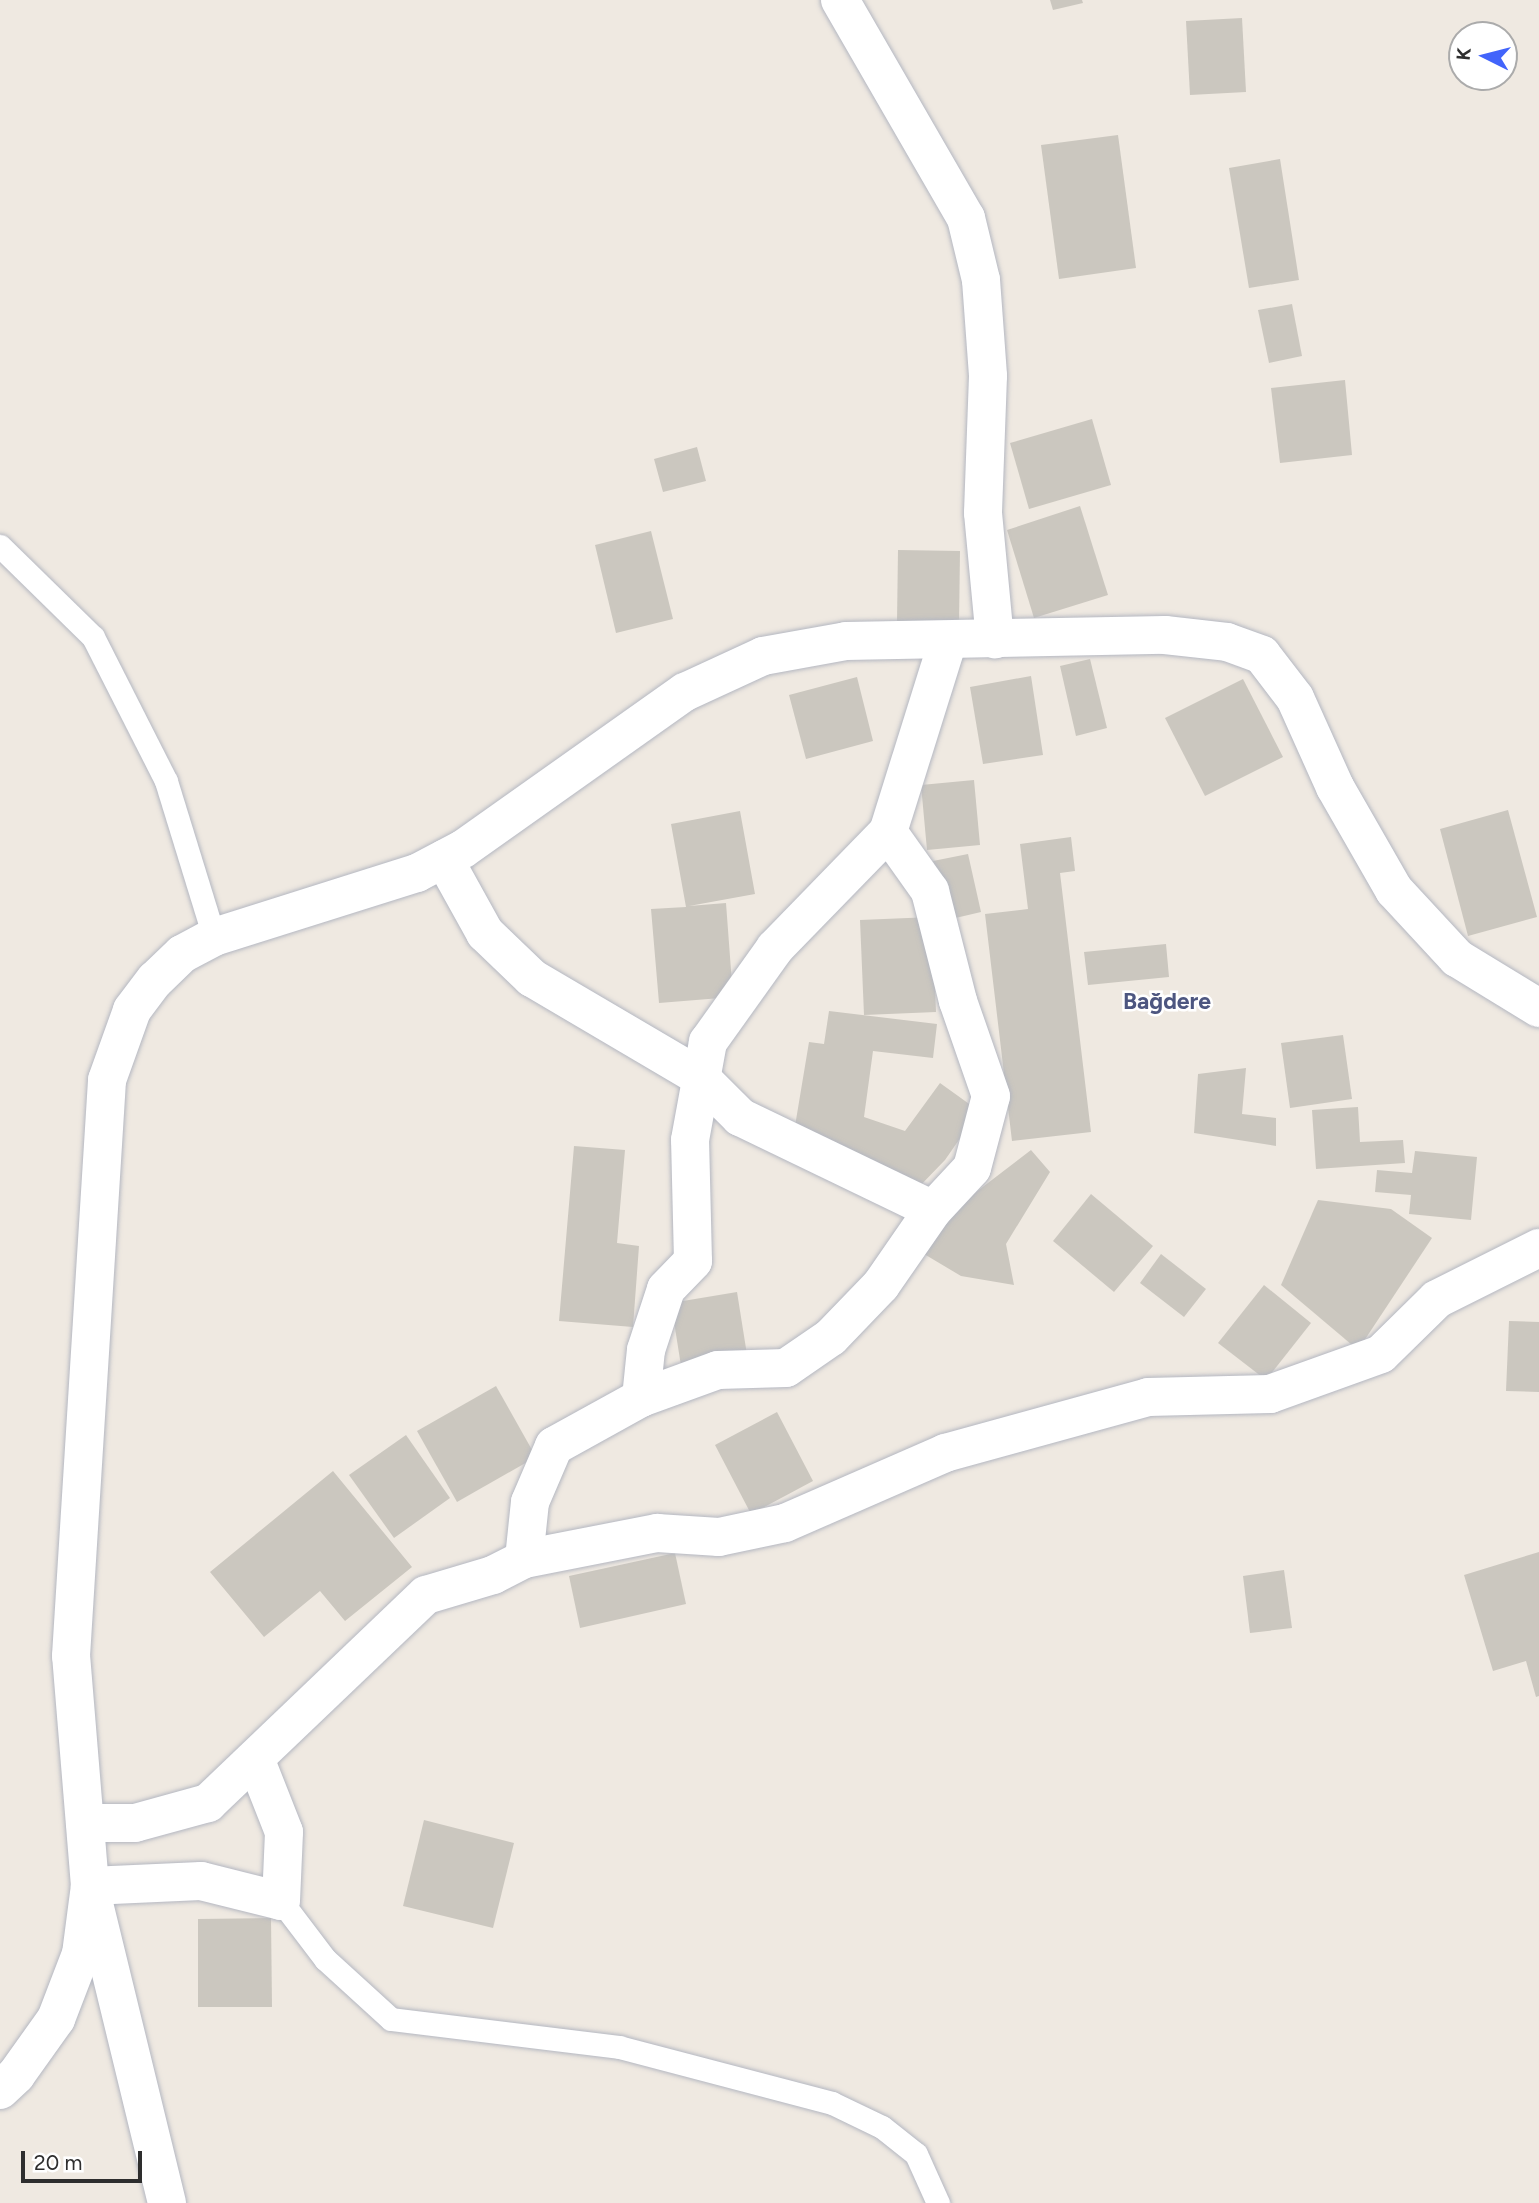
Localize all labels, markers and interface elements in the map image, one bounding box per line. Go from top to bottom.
north arrow [1448,21,1518,91]
text: K [1452,46,1476,61]
district label: Bağdere [1123,987,1211,1015]
scale bar [24,2136,145,2180]
text: 20 m [34,2150,82,2175]

